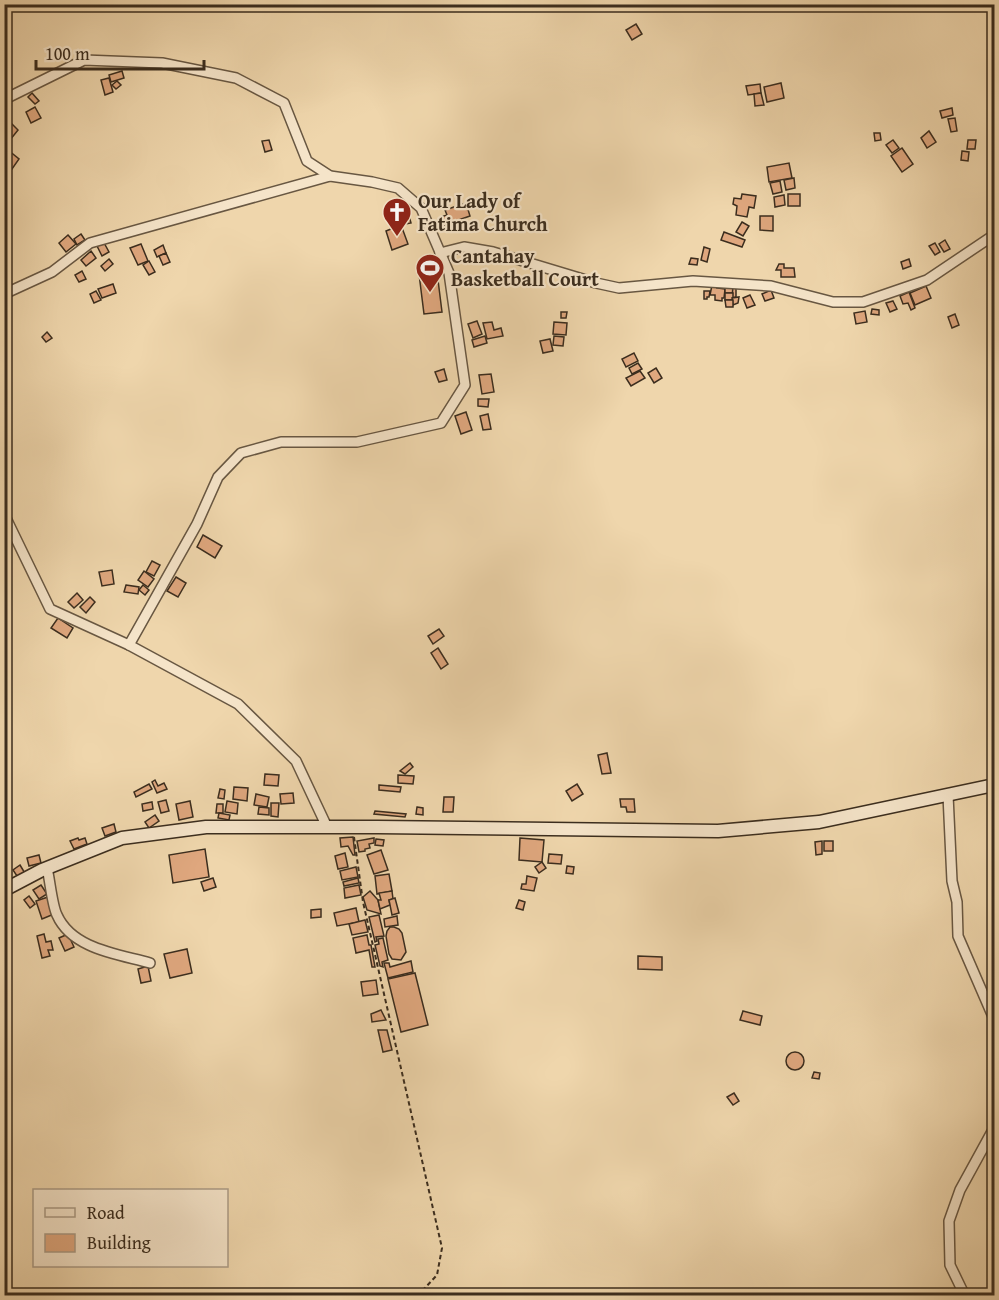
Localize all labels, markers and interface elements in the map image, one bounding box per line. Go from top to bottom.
scale bar [36,33,204,71]
text: 100 m [45,40,90,67]
place label: Our Lady of Fatima Church [418,186,548,238]
church icon: Our Lady of Fatima Church [381,196,413,238]
place label: Cantahay Basketball Court [451,241,599,293]
sports icon: Cantahay Basketball Court [414,252,446,294]
legend [33,1189,228,1267]
text: Road [87,1199,125,1226]
text: Building [87,1229,151,1256]

